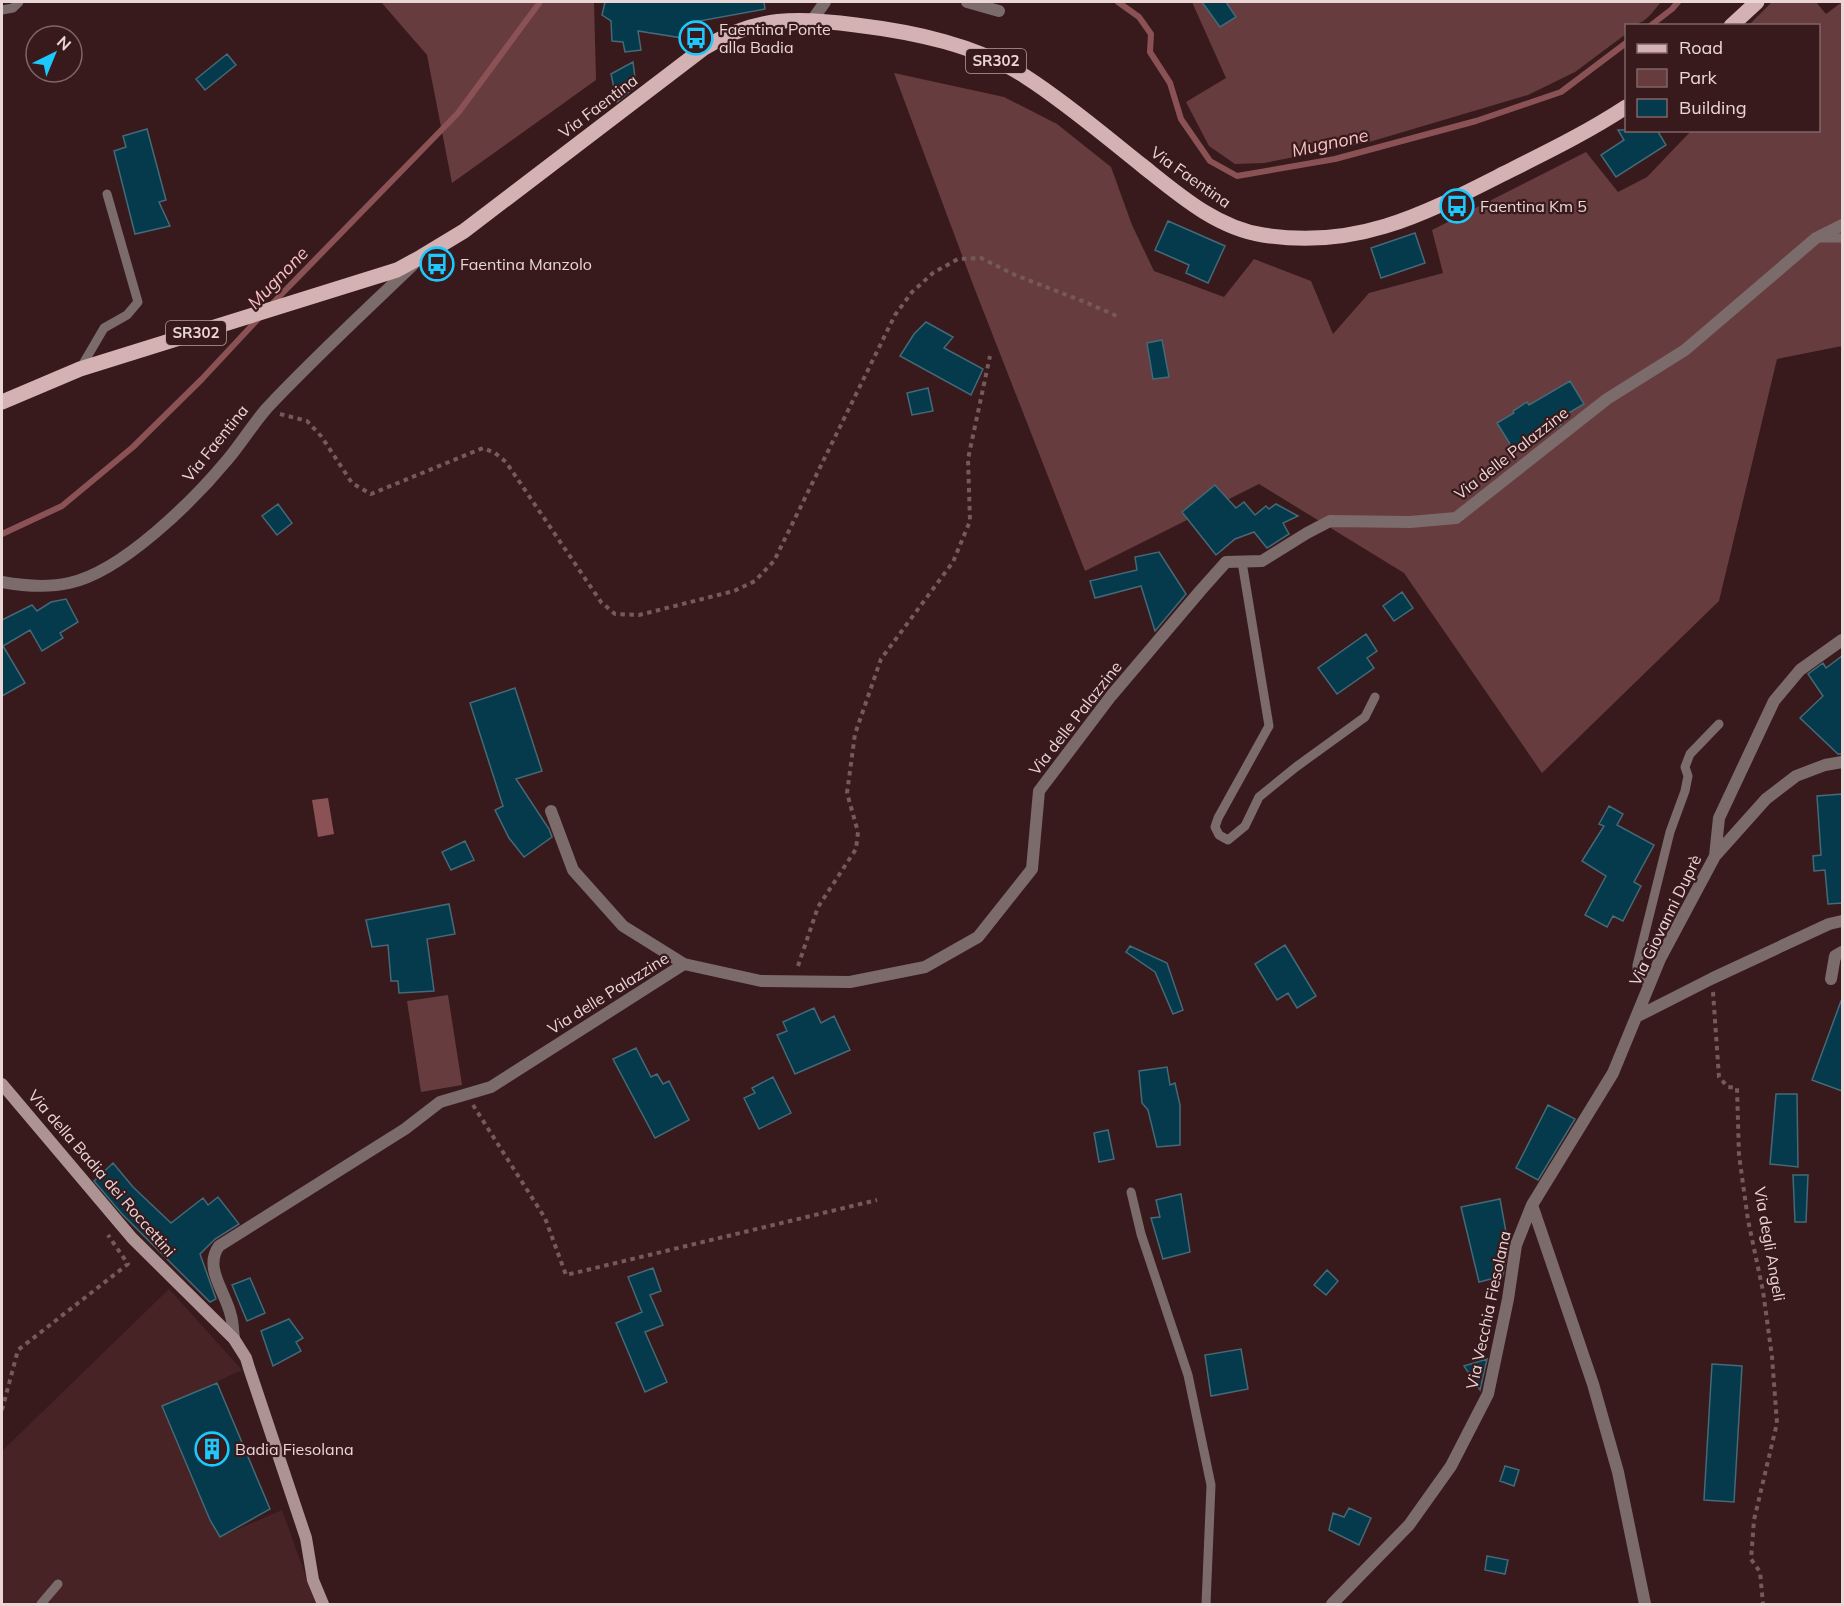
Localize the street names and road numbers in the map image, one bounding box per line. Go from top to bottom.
road number: SR302 [966,49,1026,73]
street label: Via Faentina [555,70,641,142]
street label: Via Faentina [1147,142,1235,212]
road number: SR302 [166,321,226,345]
street label: Via Faentina [178,400,252,486]
street label: Via delle Palazzine [1450,402,1572,504]
street label: Via delle Palazzine [1024,657,1126,779]
street label: Via Giovanni Duprè [1625,851,1705,989]
street label: Via delle Palazzine [544,948,672,1038]
street label: Via della Badia dei Roccettini [24,1085,180,1261]
street label: Via degli Angeli [1750,1185,1790,1303]
street label: Via Vecchia Fiesolana [1461,1229,1515,1391]

